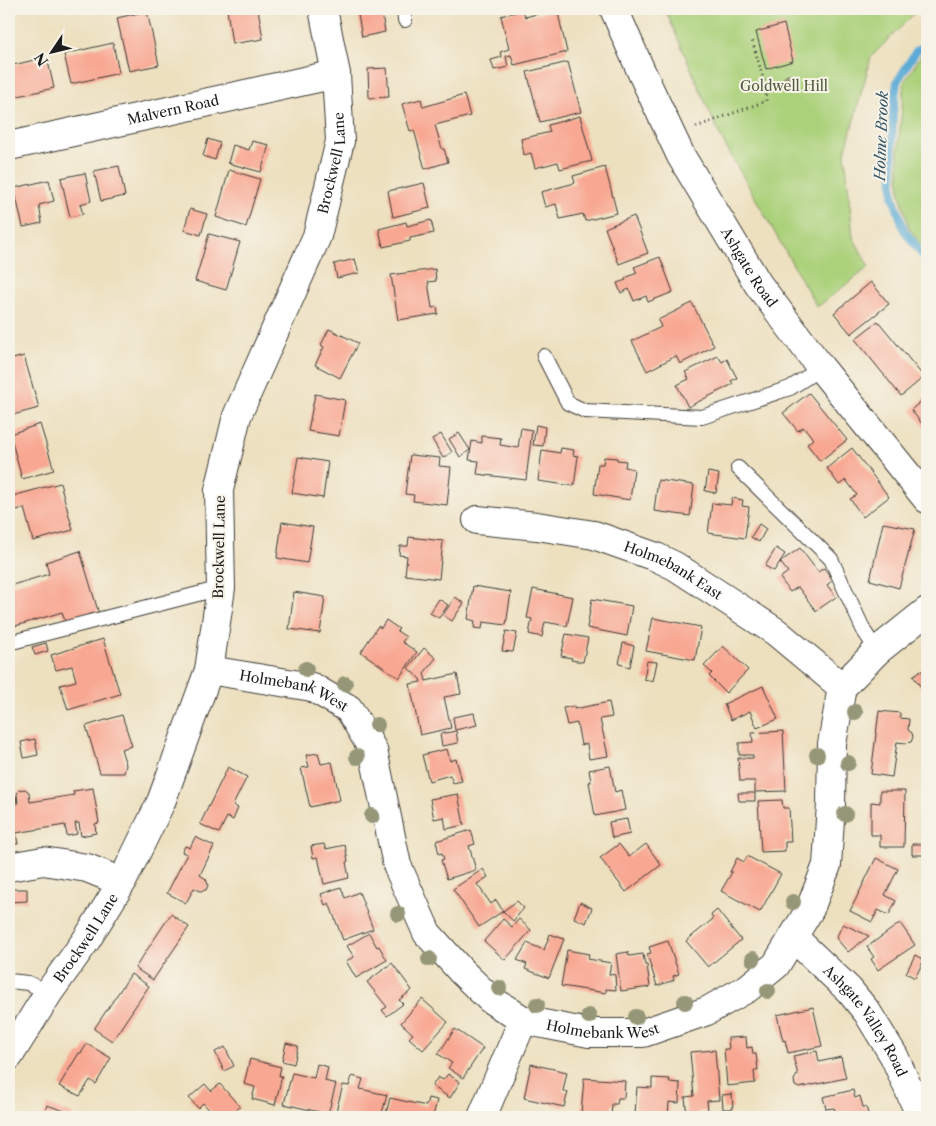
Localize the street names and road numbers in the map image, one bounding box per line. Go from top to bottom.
street label: Malvern Road [125,91,221,129]
street label: Brockwell Lane [314,111,349,216]
street label: Ashgate Road [717,223,781,311]
street label: Brockwell Lane [209,495,229,599]
street label: Holmebank East [621,537,726,604]
street label: Holmebank West [238,666,352,715]
street label: Brockwell Lane [50,890,122,986]
street label: Ashgate Valley Road [819,961,911,1080]
street label: Holmebank West [545,1016,662,1042]

